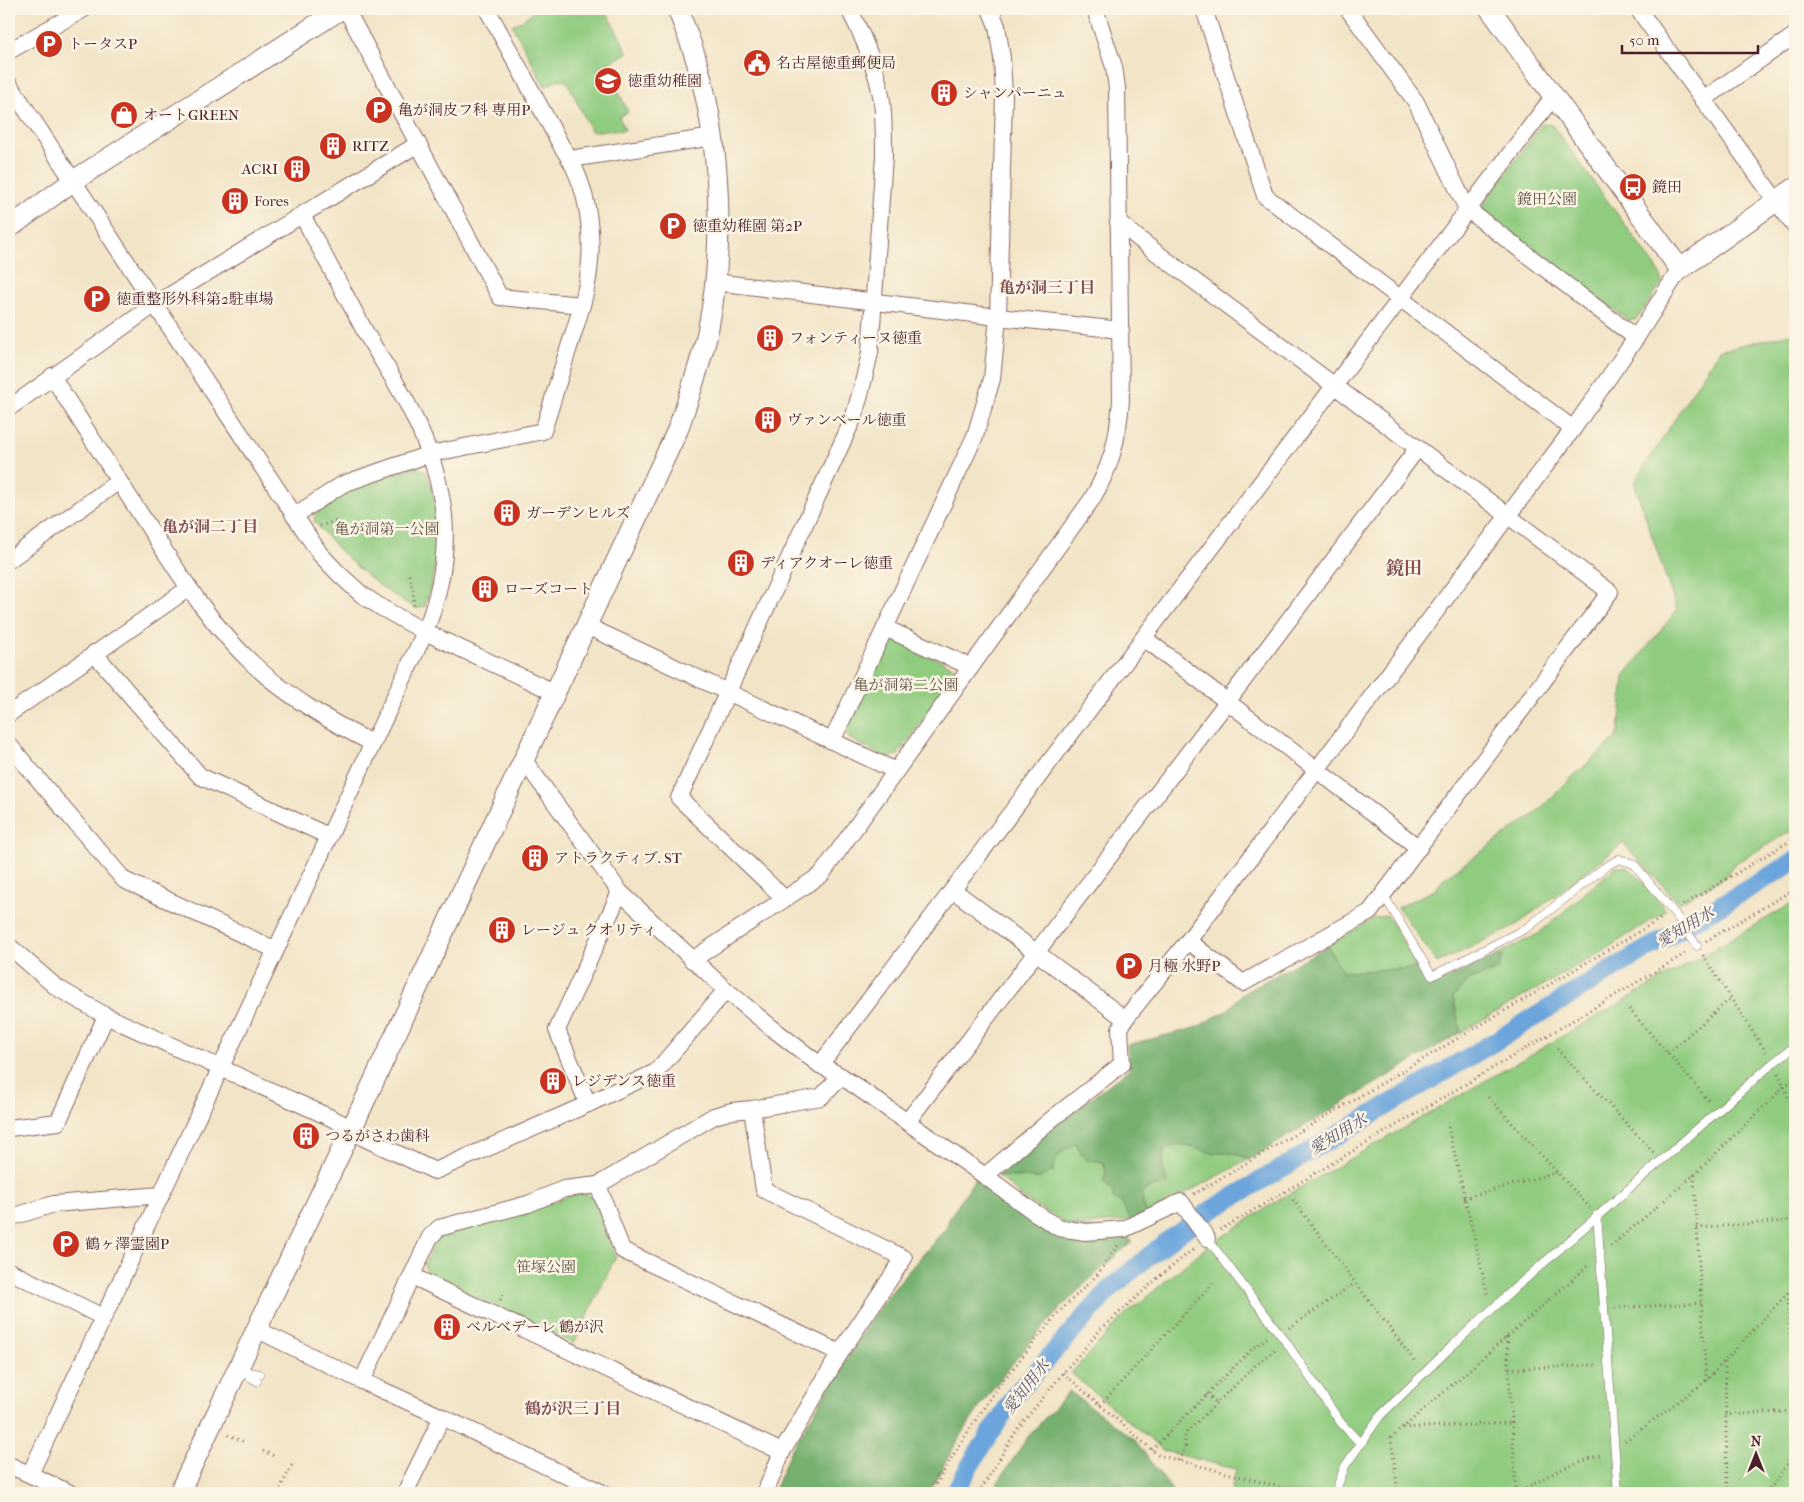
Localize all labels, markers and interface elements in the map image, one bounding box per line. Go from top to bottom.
scale bar [1622,22,1758,54]
parking icon: トータスP [34,29,64,59]
text: 50 m [1629,31,1660,49]
place label: トータスP [68,35,137,53]
public building icon: 名古屋徳重郵便局 [742,48,772,78]
place label: 名古屋徳重郵便局 [776,54,896,72]
school or university icon: 徳重幼稚園 [593,66,623,96]
place label: 徳重幼稚園 [627,72,702,90]
building icon: シャンパーニュ [929,78,959,108]
place label: シャンパーニュ [963,84,1067,102]
parking icon: 亀が洞皮フ科 専用P [364,95,394,125]
shop icon: オートGREEN [109,100,139,130]
place label: 亀が洞皮フ科 専用P [398,101,530,119]
place label: オートGREEN [143,106,240,124]
building icon: RITZ [318,131,348,161]
place label: RITZ [352,137,389,155]
building icon: ACRI [282,154,312,184]
place label: ACRI [241,160,278,178]
bus stop icon: 鏡田 [1618,172,1648,202]
place label: 鏡田 [1652,178,1682,196]
building icon: Fores [220,186,250,216]
park label: 鏡田公園 [1517,190,1577,208]
place label: Fores [254,192,289,210]
parking icon: 徳重幼稚園 第2P [658,211,688,241]
place label: 徳重幼稚園 第2P [692,217,802,235]
district label: 亀が洞三丁目 [999,278,1095,297]
parking icon: 徳重整形外科第2駐車場 [82,284,112,314]
place label: 徳重整形外科第2駐車場 [116,290,274,308]
building icon: フォンティーヌ徳重 [755,323,785,353]
place label: フォンティーヌ徳重 [789,329,922,347]
building icon: ヴァンベール徳重 [753,405,783,435]
place label: ヴァンベール徳重 [787,411,907,429]
building icon: ガーデンヒルズ [492,498,522,528]
place label: ガーデンヒルズ [526,504,630,522]
district label: 亀が洞二丁目 [162,517,258,536]
park label: 亀が洞第一公園 [334,520,440,538]
building icon: ディアクオーレ徳重 [726,548,756,578]
place label: ディアクオーレ徳重 [760,554,893,572]
district label: 鏡田 [1386,558,1422,579]
building icon: ローズコート [470,574,500,604]
place label: ローズコート [504,580,593,598]
park label: 亀が洞第二公園 [853,676,959,694]
building icon: アトラクティブ. ST [520,843,550,873]
place label: アトラクティブ. ST [554,849,683,867]
water label: 愛知用水 [1653,901,1719,952]
building icon: レージュ クオリティ [487,915,517,945]
place label: レージュ クオリティ [521,921,657,939]
parking icon: 月極 水野P [1114,951,1144,981]
place label: 月極 水野P [1148,957,1220,975]
building icon: レジデンス徳重 [538,1066,568,1096]
place label: レジデンス徳重 [572,1072,676,1090]
water label: 愛知用水 [1306,1108,1372,1159]
building icon: つるがさわ歯科 [291,1121,321,1151]
place label: つるがさわ歯科 [325,1127,430,1145]
parking icon: 鶴ヶ澤霊園P [51,1229,81,1259]
place label: 鶴ヶ澤霊園P [85,1235,169,1253]
park label: 笹塚公園 [516,1258,576,1276]
building icon: ベルベデーレ 鶴が沢 [432,1312,462,1342]
place label: ベルベデーレ 鶴が沢 [466,1318,604,1336]
water label: 愛知用水 [999,1354,1054,1418]
district label: 鶴が沢三丁目 [525,1399,621,1418]
north arrow [1732,1430,1782,1480]
text: N [1751,1433,1762,1450]

